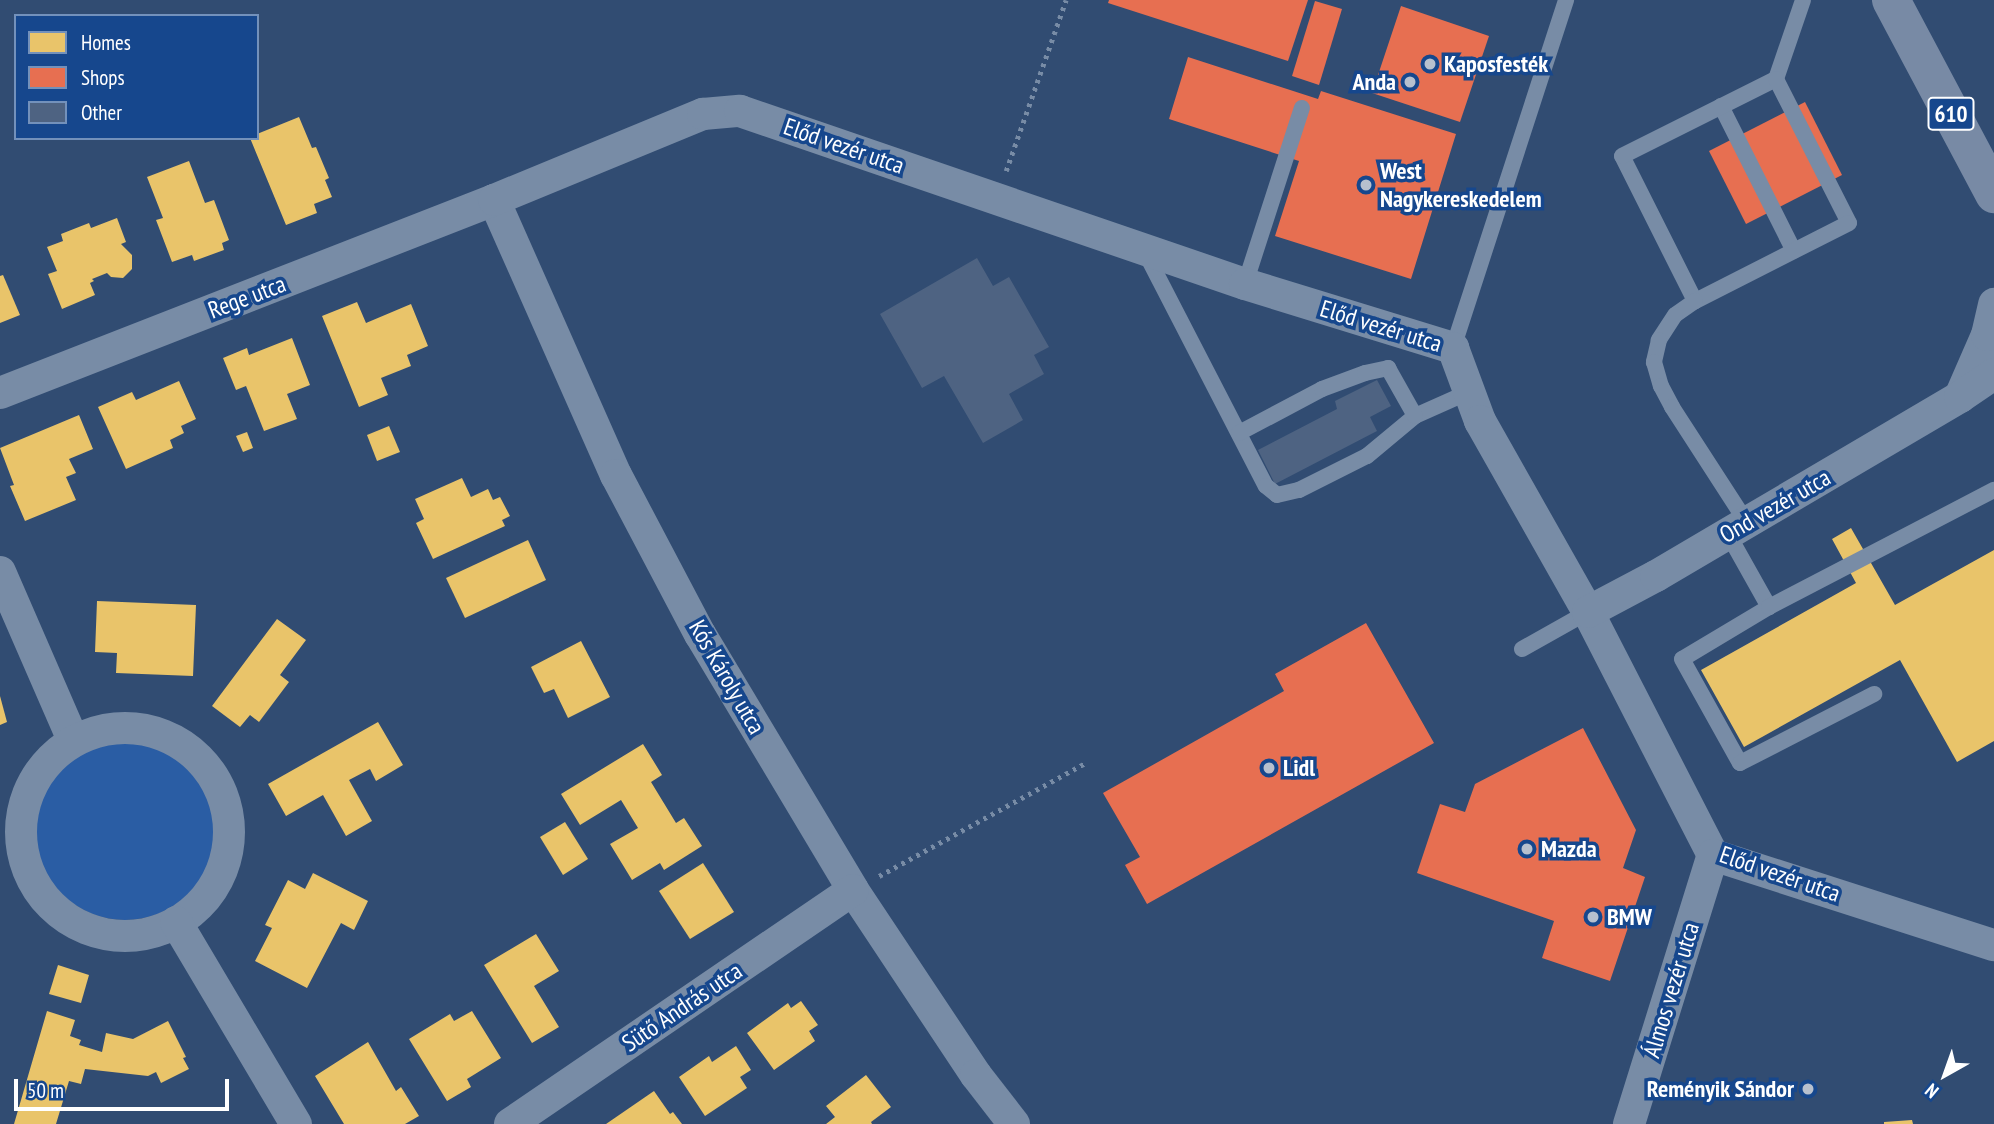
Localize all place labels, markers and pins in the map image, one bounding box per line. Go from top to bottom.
place label: Kaposfesték [1444,50,1548,78]
marker: Kaposfesték [1422,56,1438,72]
place label: Anda [1353,68,1396,96]
marker: Anda [1402,74,1418,90]
place label: West Nagykereskedelem [1380,157,1542,213]
marker: West Nagykereskedelem [1358,177,1374,193]
place label: Lidl [1283,754,1315,782]
marker: Lidl [1261,760,1277,776]
place label: Mazda [1541,835,1597,863]
marker: Mazda [1519,841,1535,857]
place label: BMW [1607,903,1652,931]
marker: BMW [1585,909,1601,925]
place label: Reményik Sándor [1646,1075,1794,1103]
marker: Reményik Sándor [1800,1081,1816,1097]

